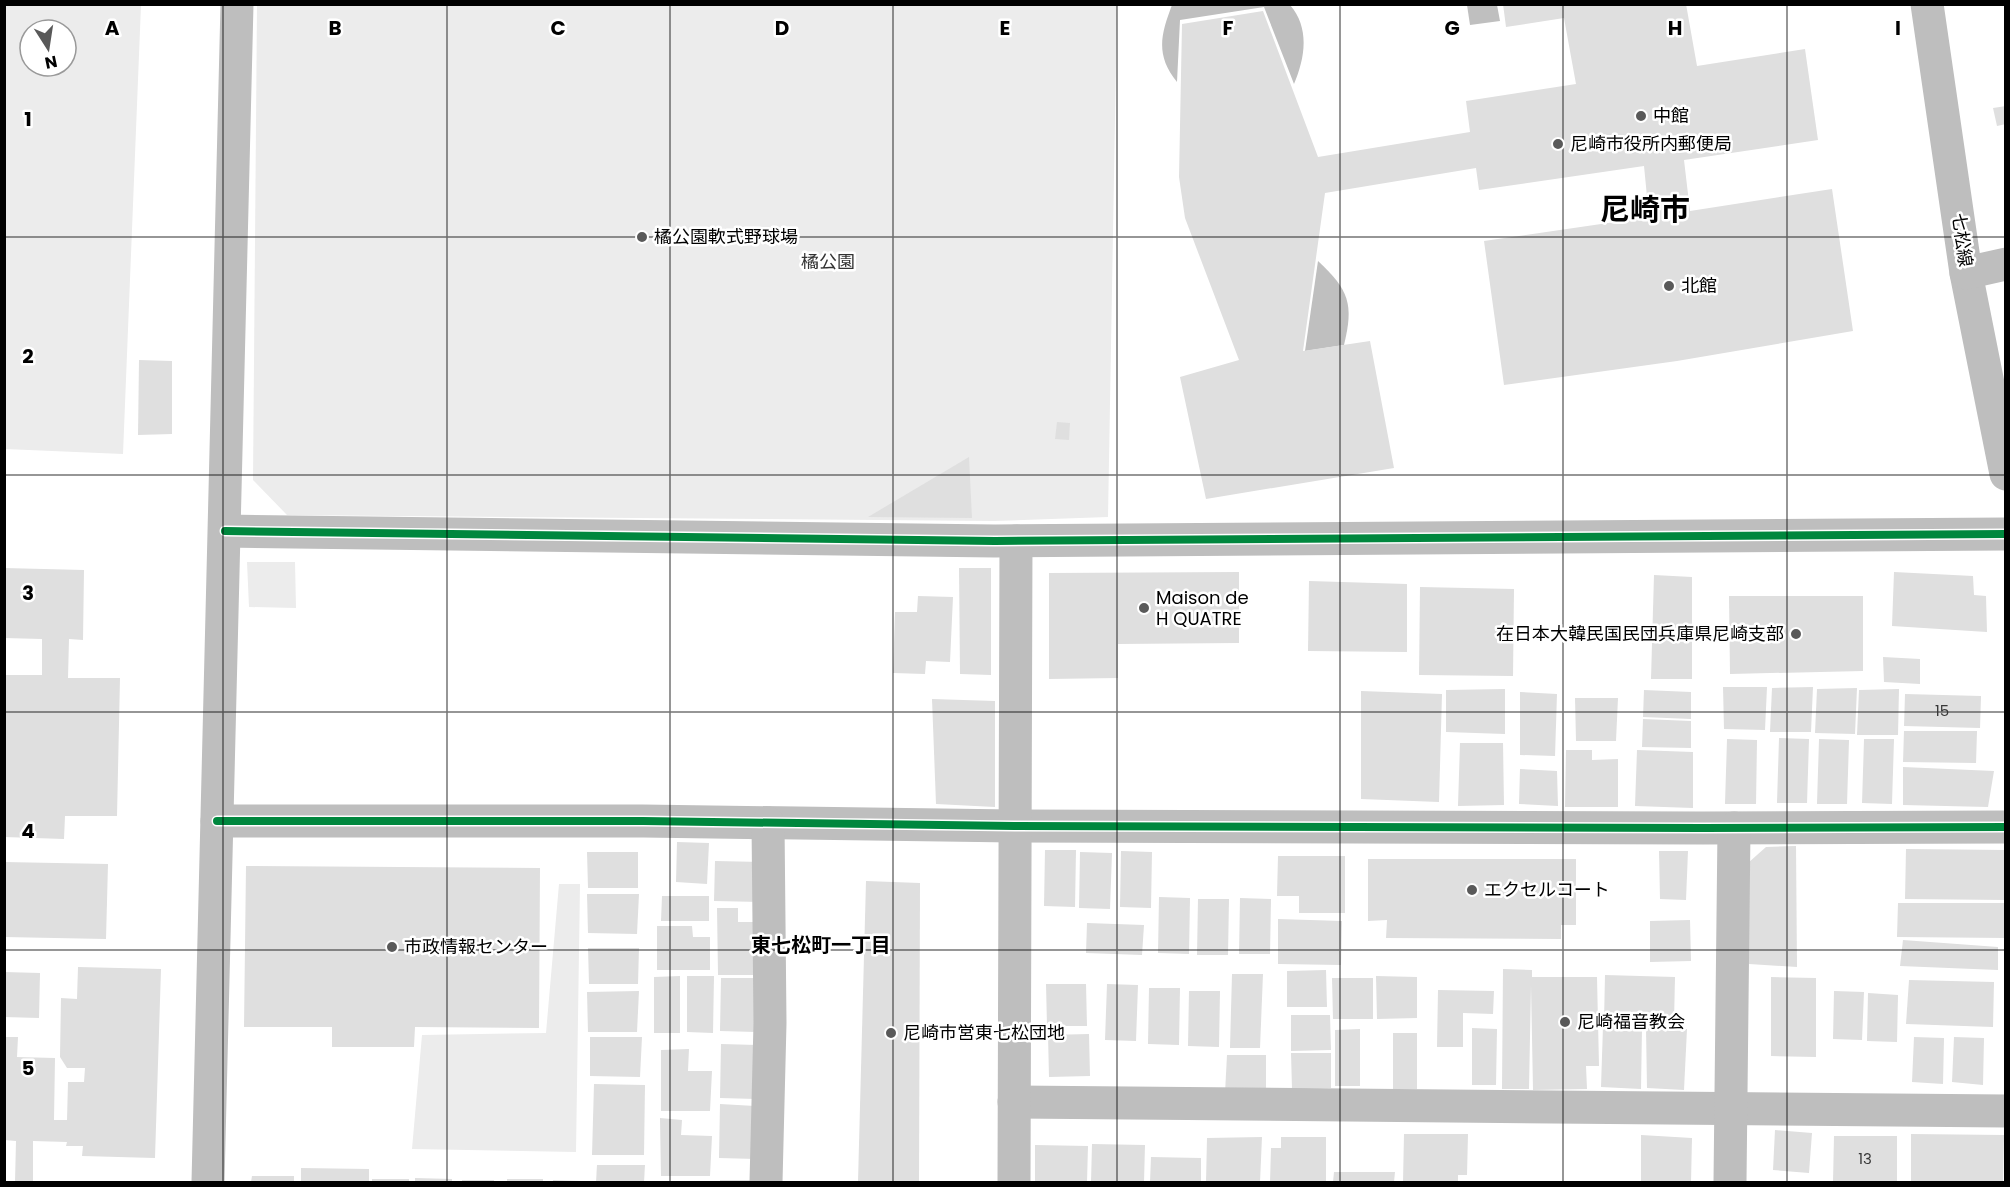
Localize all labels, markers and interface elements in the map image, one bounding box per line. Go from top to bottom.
text: A [105,14,120,42]
text: B [328,14,342,42]
text: C [550,14,566,42]
text: D [775,14,789,42]
text: E [1000,14,1010,42]
text: F [1223,14,1234,42]
text: G [1444,14,1460,42]
text: H [1668,14,1682,42]
text: I [1895,14,1901,42]
north arrow [18,18,78,78]
text: N [43,50,59,75]
place label: 中館 [1653,103,1689,128]
text: 1 [24,105,32,133]
marker: 中館 [1634,109,1648,123]
place label: 尼崎市役所内郵便局 [1570,131,1732,156]
marker: 尼崎市役所内郵便局 [1551,137,1565,151]
district label: 尼崎市 [1600,188,1690,231]
street label: 七松線 [1946,211,1979,268]
place label: 橘公園軟式野球場 [654,224,798,249]
marker: 橘公園軟式野球場 [635,230,649,244]
park label: 橘公園 [801,249,855,274]
place label: 北館 [1681,273,1717,298]
marker: 北館 [1662,279,1676,293]
text: 2 [22,342,34,370]
text: 3 [22,579,34,607]
place label: Maison de H QUATRE [1156,585,1249,631]
marker: Maison de H QUATRE [1137,601,1151,615]
place label: 在日本大韓民国民団兵庫県尼崎支部 [1496,621,1784,646]
marker: 在日本大韓民国民団兵庫県尼崎支部 [1789,627,1803,641]
house number: 15 [1935,700,1949,721]
text: 4 [21,817,35,845]
place label: エクセルコート [1484,877,1610,902]
marker: エクセルコート [1465,883,1479,897]
district label: 東七松町一丁目 [751,931,891,959]
place label: 市政情報センター [404,934,548,959]
marker: 市政情報センター [385,940,399,954]
place label: 尼崎福音教会 [1577,1009,1685,1034]
marker: 尼崎福音教会 [1558,1015,1572,1029]
place label: 尼崎市営東七松団地 [903,1020,1065,1045]
marker: 尼崎市営東七松団地 [884,1026,898,1040]
text: 5 [22,1054,35,1082]
house number: 13 [1858,1148,1872,1169]

